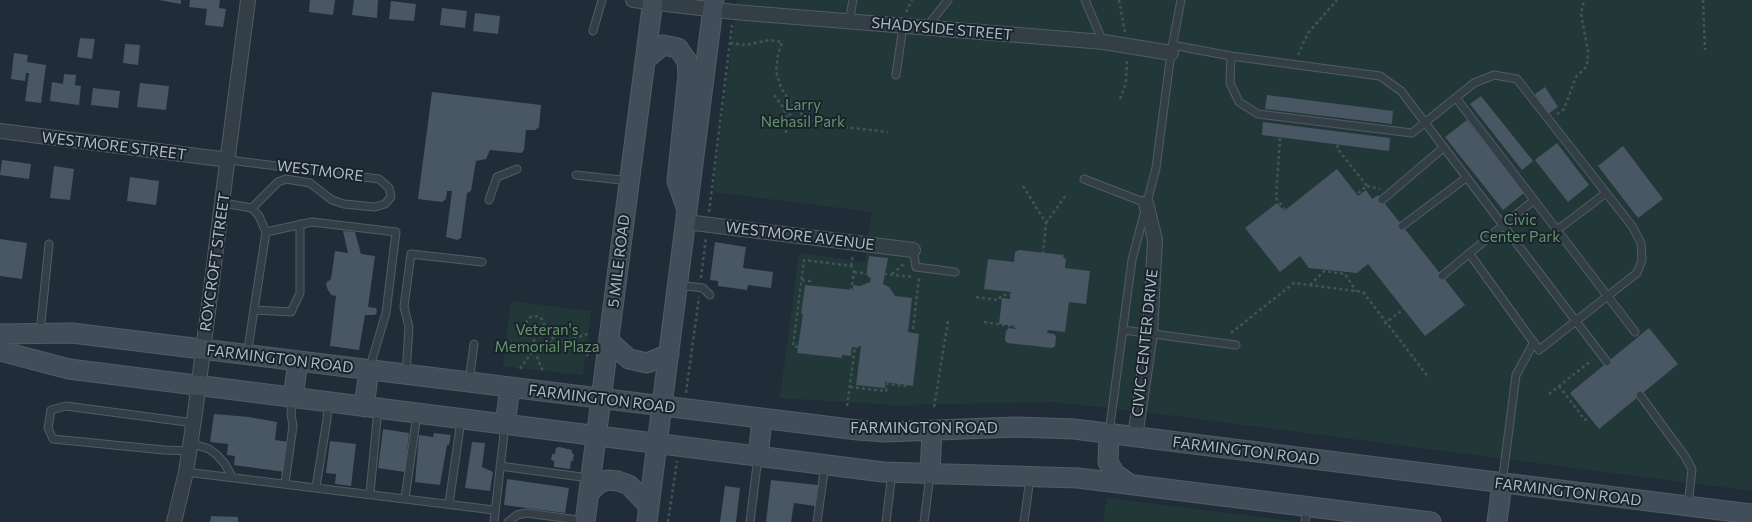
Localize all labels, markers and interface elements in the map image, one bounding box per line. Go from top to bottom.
street label: SHADYSIDE STREET [871,14,1013,44]
park label: Larry Nehasil Park [761,96,845,131]
street label: WESTMORE STREET [41,128,187,164]
street label: WESTMORE [276,157,364,185]
street label: ROYCROFT STREET [196,192,234,332]
park label: Civic Center Park [1480,211,1560,246]
street label: 5 MILE ROAD [604,214,634,308]
street label: WESTMORE AVENUE [725,218,875,254]
street label: CIVIC CENTER DRIVE [1128,268,1162,418]
park label: Veteran's Memorial Plaza [494,321,600,356]
street label: FARMINGTON ROAD [206,341,354,377]
street label: FARMINGTON ROAD [528,381,676,417]
street label: FARMINGTON ROAD [850,419,998,437]
street label: FARMINGTON ROAD [1172,433,1320,469]
street label: FARMINGTON ROAD [1494,474,1642,510]

